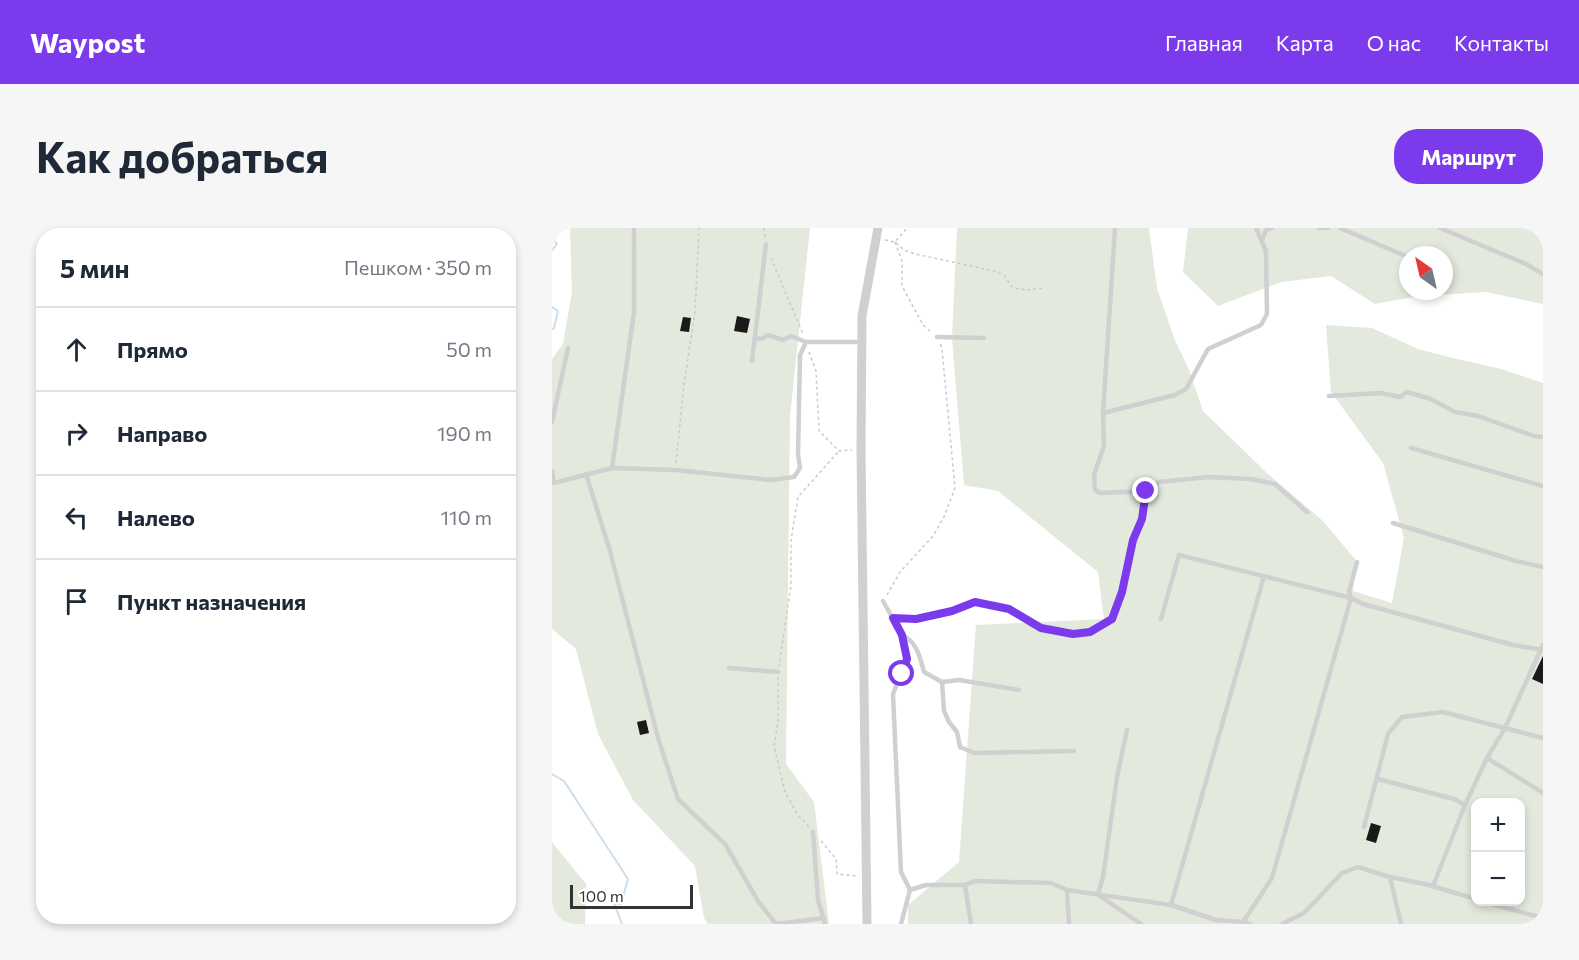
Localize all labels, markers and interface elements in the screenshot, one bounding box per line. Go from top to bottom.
text: Waypost [30,25,145,59]
text: Главная [1165,30,1243,55]
text: Карта [1276,30,1334,55]
text: О нас [1367,30,1421,55]
text: Контакты [1454,30,1549,55]
button: Маршрут [1394,129,1543,184]
text: Как добраться [36,130,328,182]
north arrow [1399,246,1453,300]
text: 5 мин [60,252,130,283]
text: Пешком · 350 m [344,255,492,279]
icon: ahead [60,333,93,366]
text: Прямо [117,336,188,363]
text: 50 m [446,337,492,361]
icon: right [60,417,93,450]
text: Направо [117,420,207,447]
text: 190 m [437,421,492,445]
route end [1132,477,1158,503]
icon: left [60,501,93,534]
text: Налево [117,504,195,531]
text: 110 m [441,505,492,529]
icon: arrive [60,585,93,618]
text: Пункт назначения [117,588,306,615]
route start [888,660,914,686]
map controls [1471,798,1525,906]
button: + [1471,798,1525,852]
button: − [1471,852,1525,906]
scale bar [570,882,693,910]
text: 100 m [579,886,624,905]

